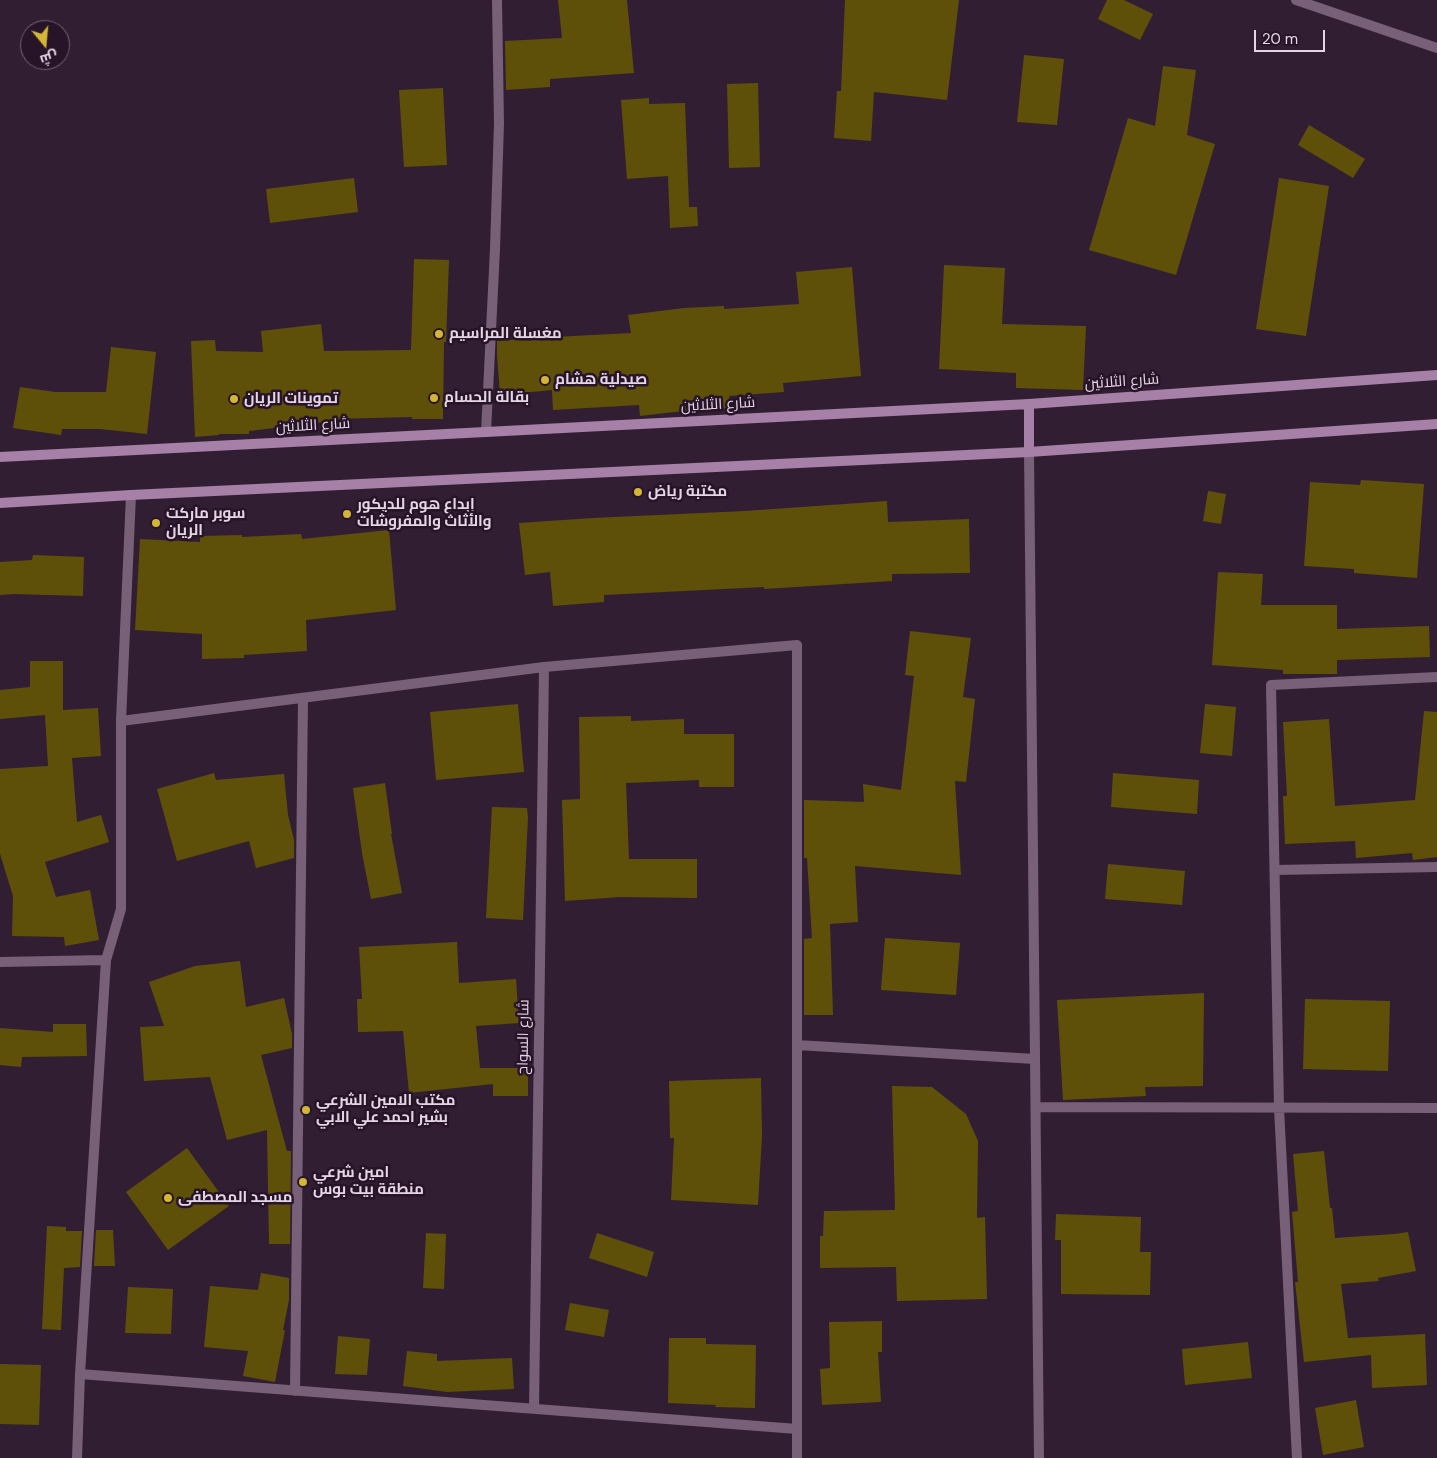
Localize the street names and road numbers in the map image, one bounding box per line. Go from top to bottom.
street label: شارع الثلاثين [1084,370,1160,394]
street label: شارع الثلاثين [680,394,756,416]
street label: شارع الثلاثين [275,415,351,437]
street label: شارع السواح [514,999,534,1075]

